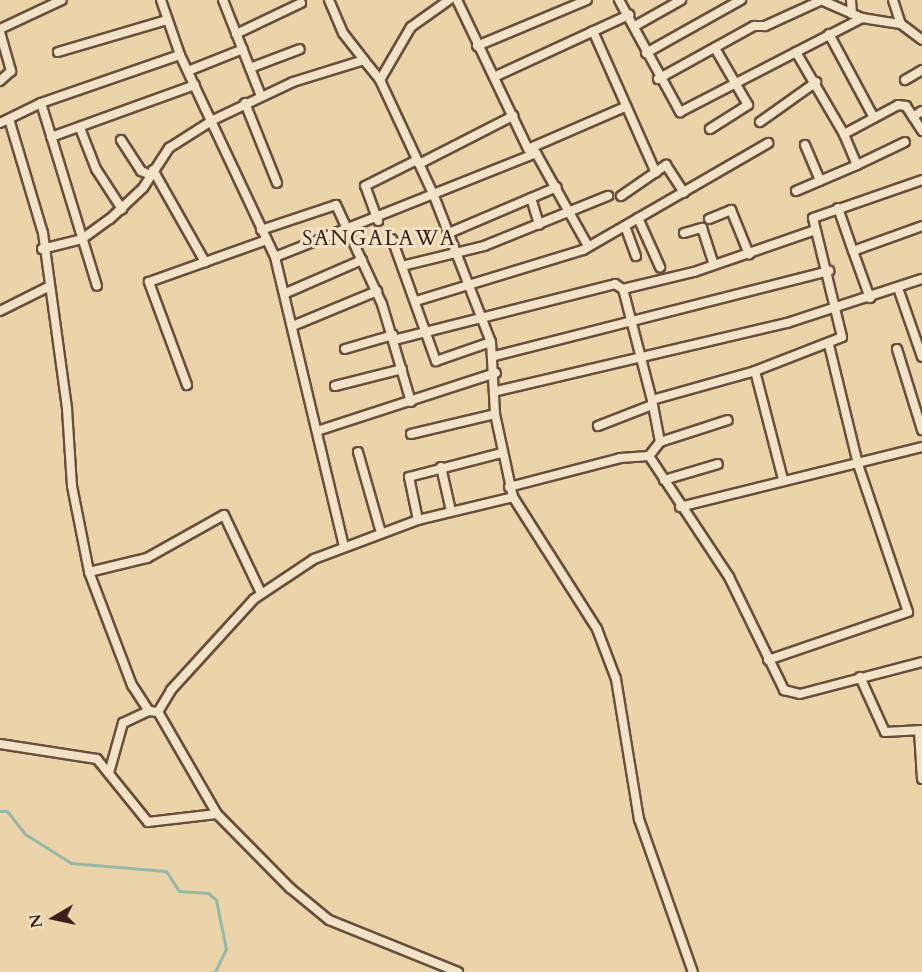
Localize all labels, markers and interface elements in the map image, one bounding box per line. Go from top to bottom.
district label: SANGALAWA [302,226,456,252]
north arrow [24,888,84,948]
text: N [24,912,48,929]

